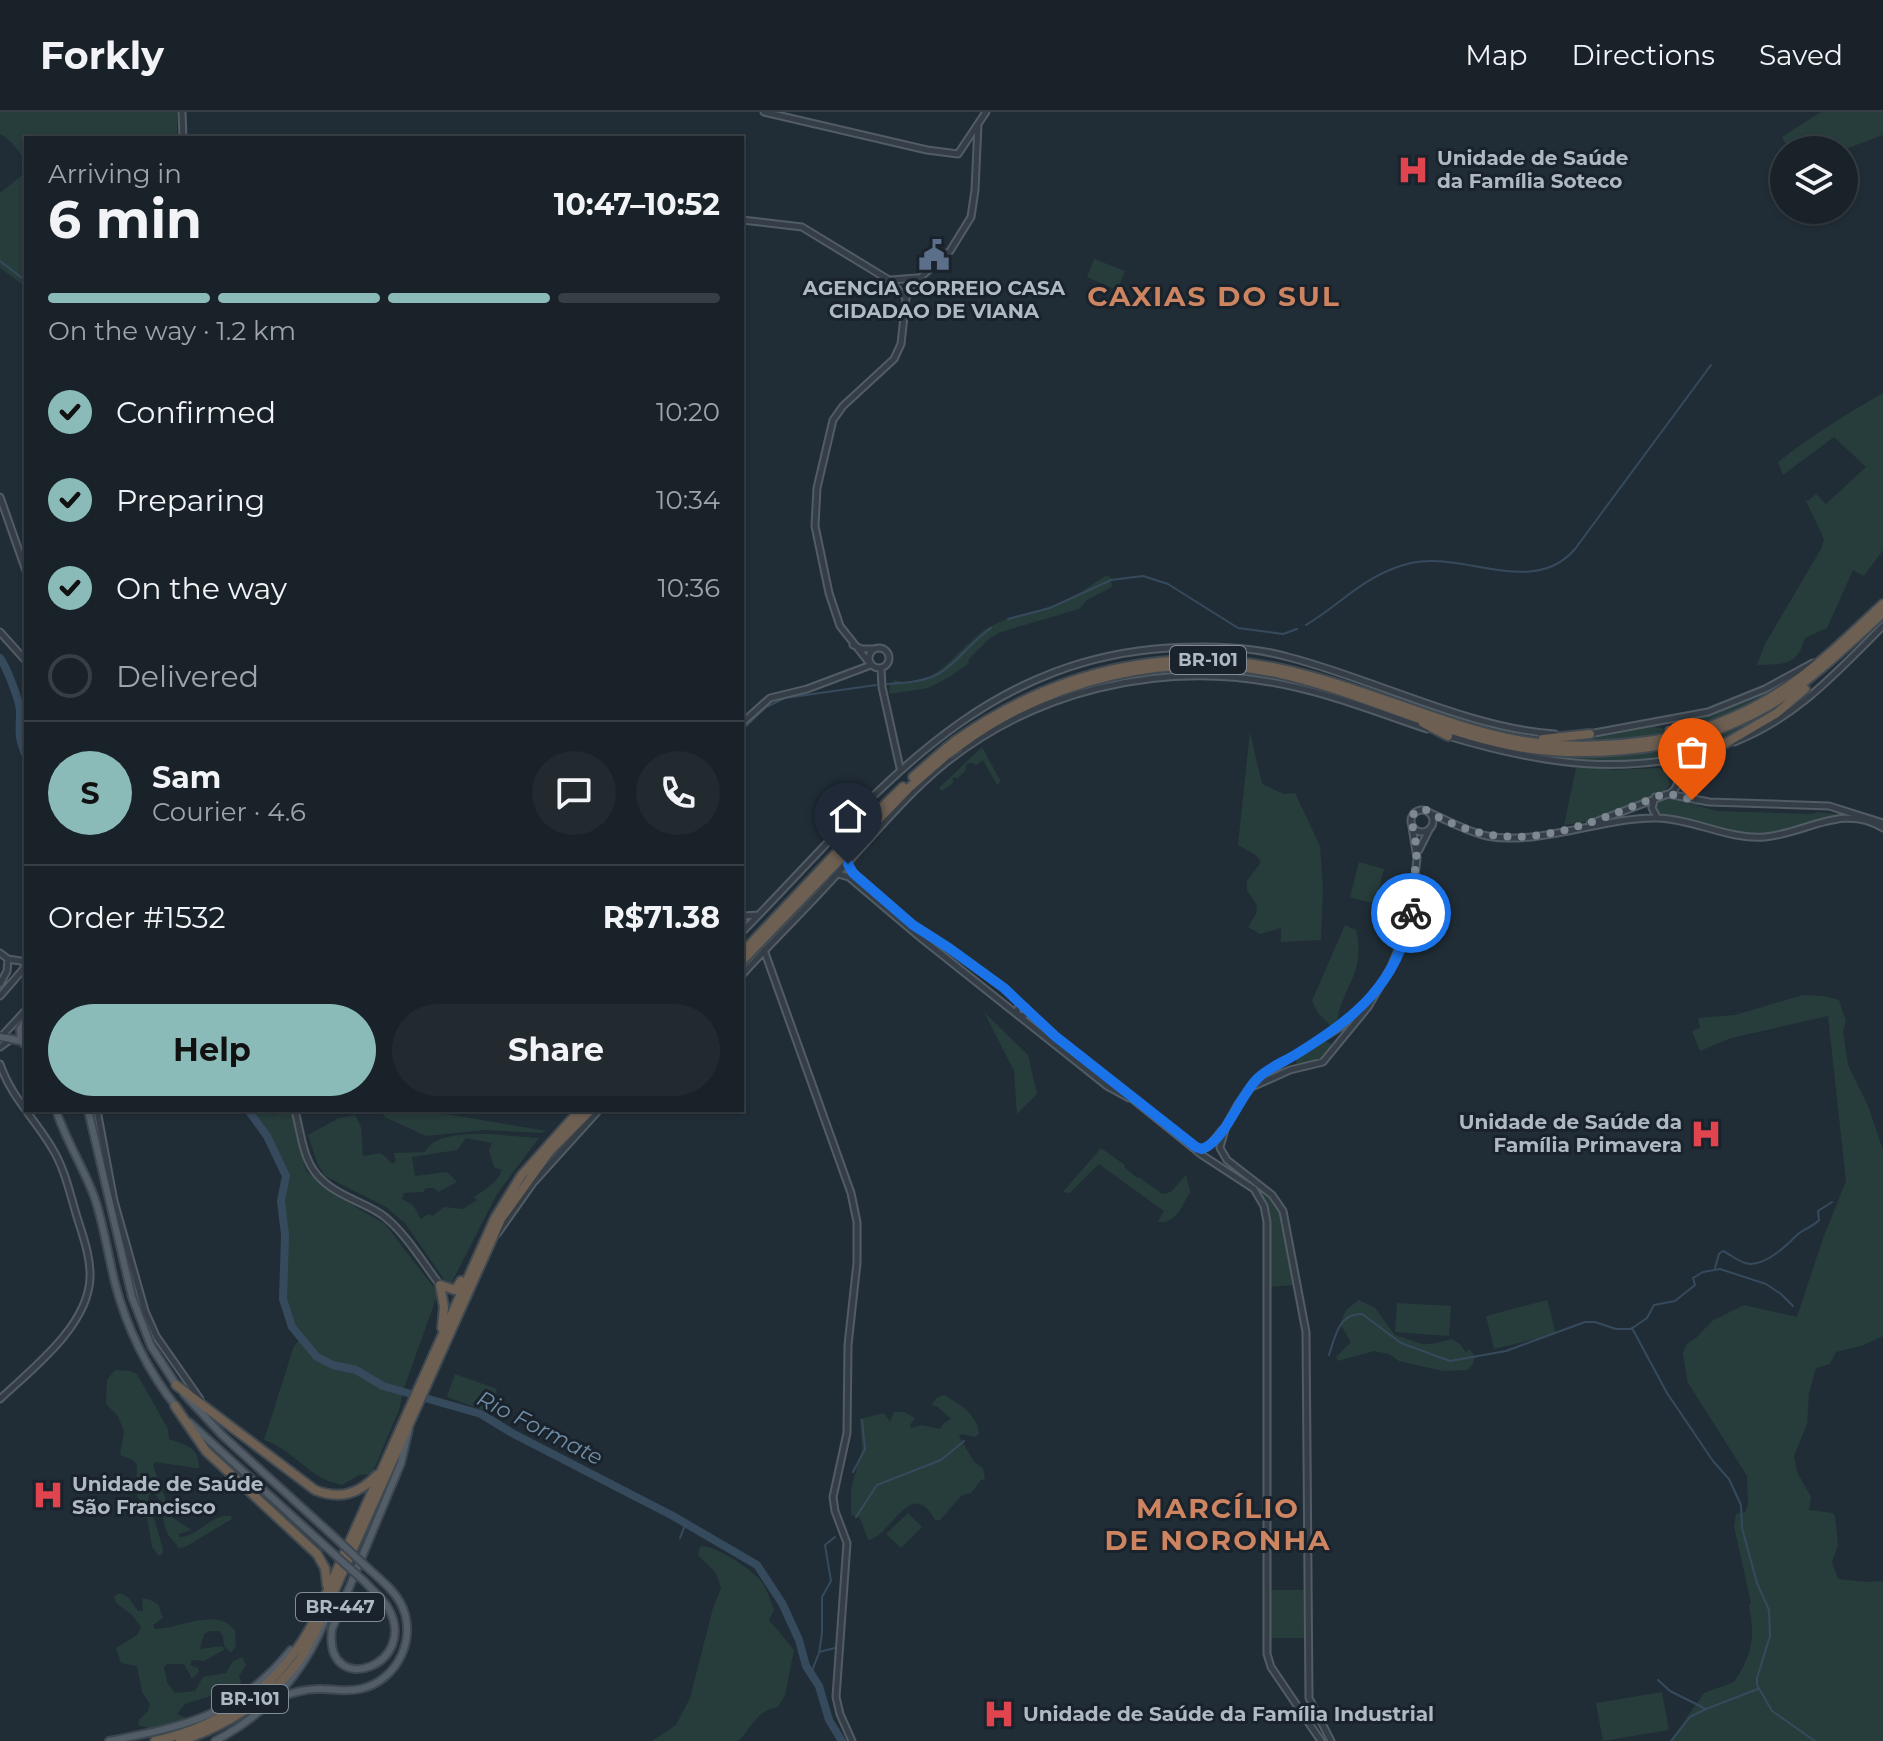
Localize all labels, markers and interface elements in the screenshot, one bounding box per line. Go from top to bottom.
text: Forkly [40,32,164,79]
text: Map [1465,38,1527,72]
text: Directions [1571,38,1715,72]
text: Saved [1759,38,1843,72]
map controls [1770,136,1858,224]
button: layers [1770,136,1858,224]
place label: Unidade de Saúde da Família Soteco [1437,146,1628,193]
hospital icon: Unidade de Saúde da Família Soteco [1396,153,1430,187]
text: Arriving in [48,158,182,190]
text: 10:47–10:52 [554,186,720,223]
text: 6 min [48,188,202,251]
public building icon: AGENCIA CORREIO CASA CIDADAO DE VIANA [917,238,951,272]
place label: AGENCIA CORREIO CASA CIDADAO DE VIANA [802,276,1066,323]
district label: CAXIAS DO SUL [1087,279,1341,313]
text: On the way · 1.2 km [48,315,296,347]
icon: check [48,390,92,434]
text: Confirmed [116,394,276,431]
text: 10:20 [656,396,720,428]
icon: check [48,478,92,522]
text: Preparing [116,482,265,519]
text: 10:34 [656,484,720,516]
icon: check [48,566,92,610]
text: On the way [116,570,287,607]
text: 10:36 [657,572,720,604]
road number: BR-101 [1170,646,1246,674]
text: Delivered [116,658,259,695]
pin [1658,718,1726,800]
icon: bag [1670,730,1714,774]
button: chat [532,751,616,835]
button: phone [636,751,720,835]
text: Sam [152,759,221,796]
text: S [80,775,100,812]
pin [814,782,882,864]
icon: home [826,794,870,838]
text: Courier · 4.6 [152,796,306,828]
courier [1371,873,1451,953]
icon: bike [1389,891,1433,935]
text: Order #1532 [48,899,226,936]
text: R$71.38 [603,899,720,936]
button: Help [48,1004,376,1096]
button: Share [392,1004,720,1096]
place label: Unidade de Saúde da Família Primavera [1459,1110,1682,1157]
hospital icon: Unidade de Saúde da Família Primavera [1689,1117,1723,1151]
water label: Rio Formate [473,1385,607,1471]
place label: Unidade de Saúde São Francisco [72,1472,263,1519]
hospital icon: Unidade de Saúde São Francisco [31,1478,65,1512]
district label: MARCÍLIO DE NORONHA [1104,1491,1332,1557]
road number: BR-447 [296,1593,384,1621]
road number: BR-101 [212,1685,288,1713]
hospital icon: Unidade de Saúde da Família Industrial [982,1697,1016,1731]
place label: Unidade de Saúde da Família Industrial [1023,1702,1434,1726]

